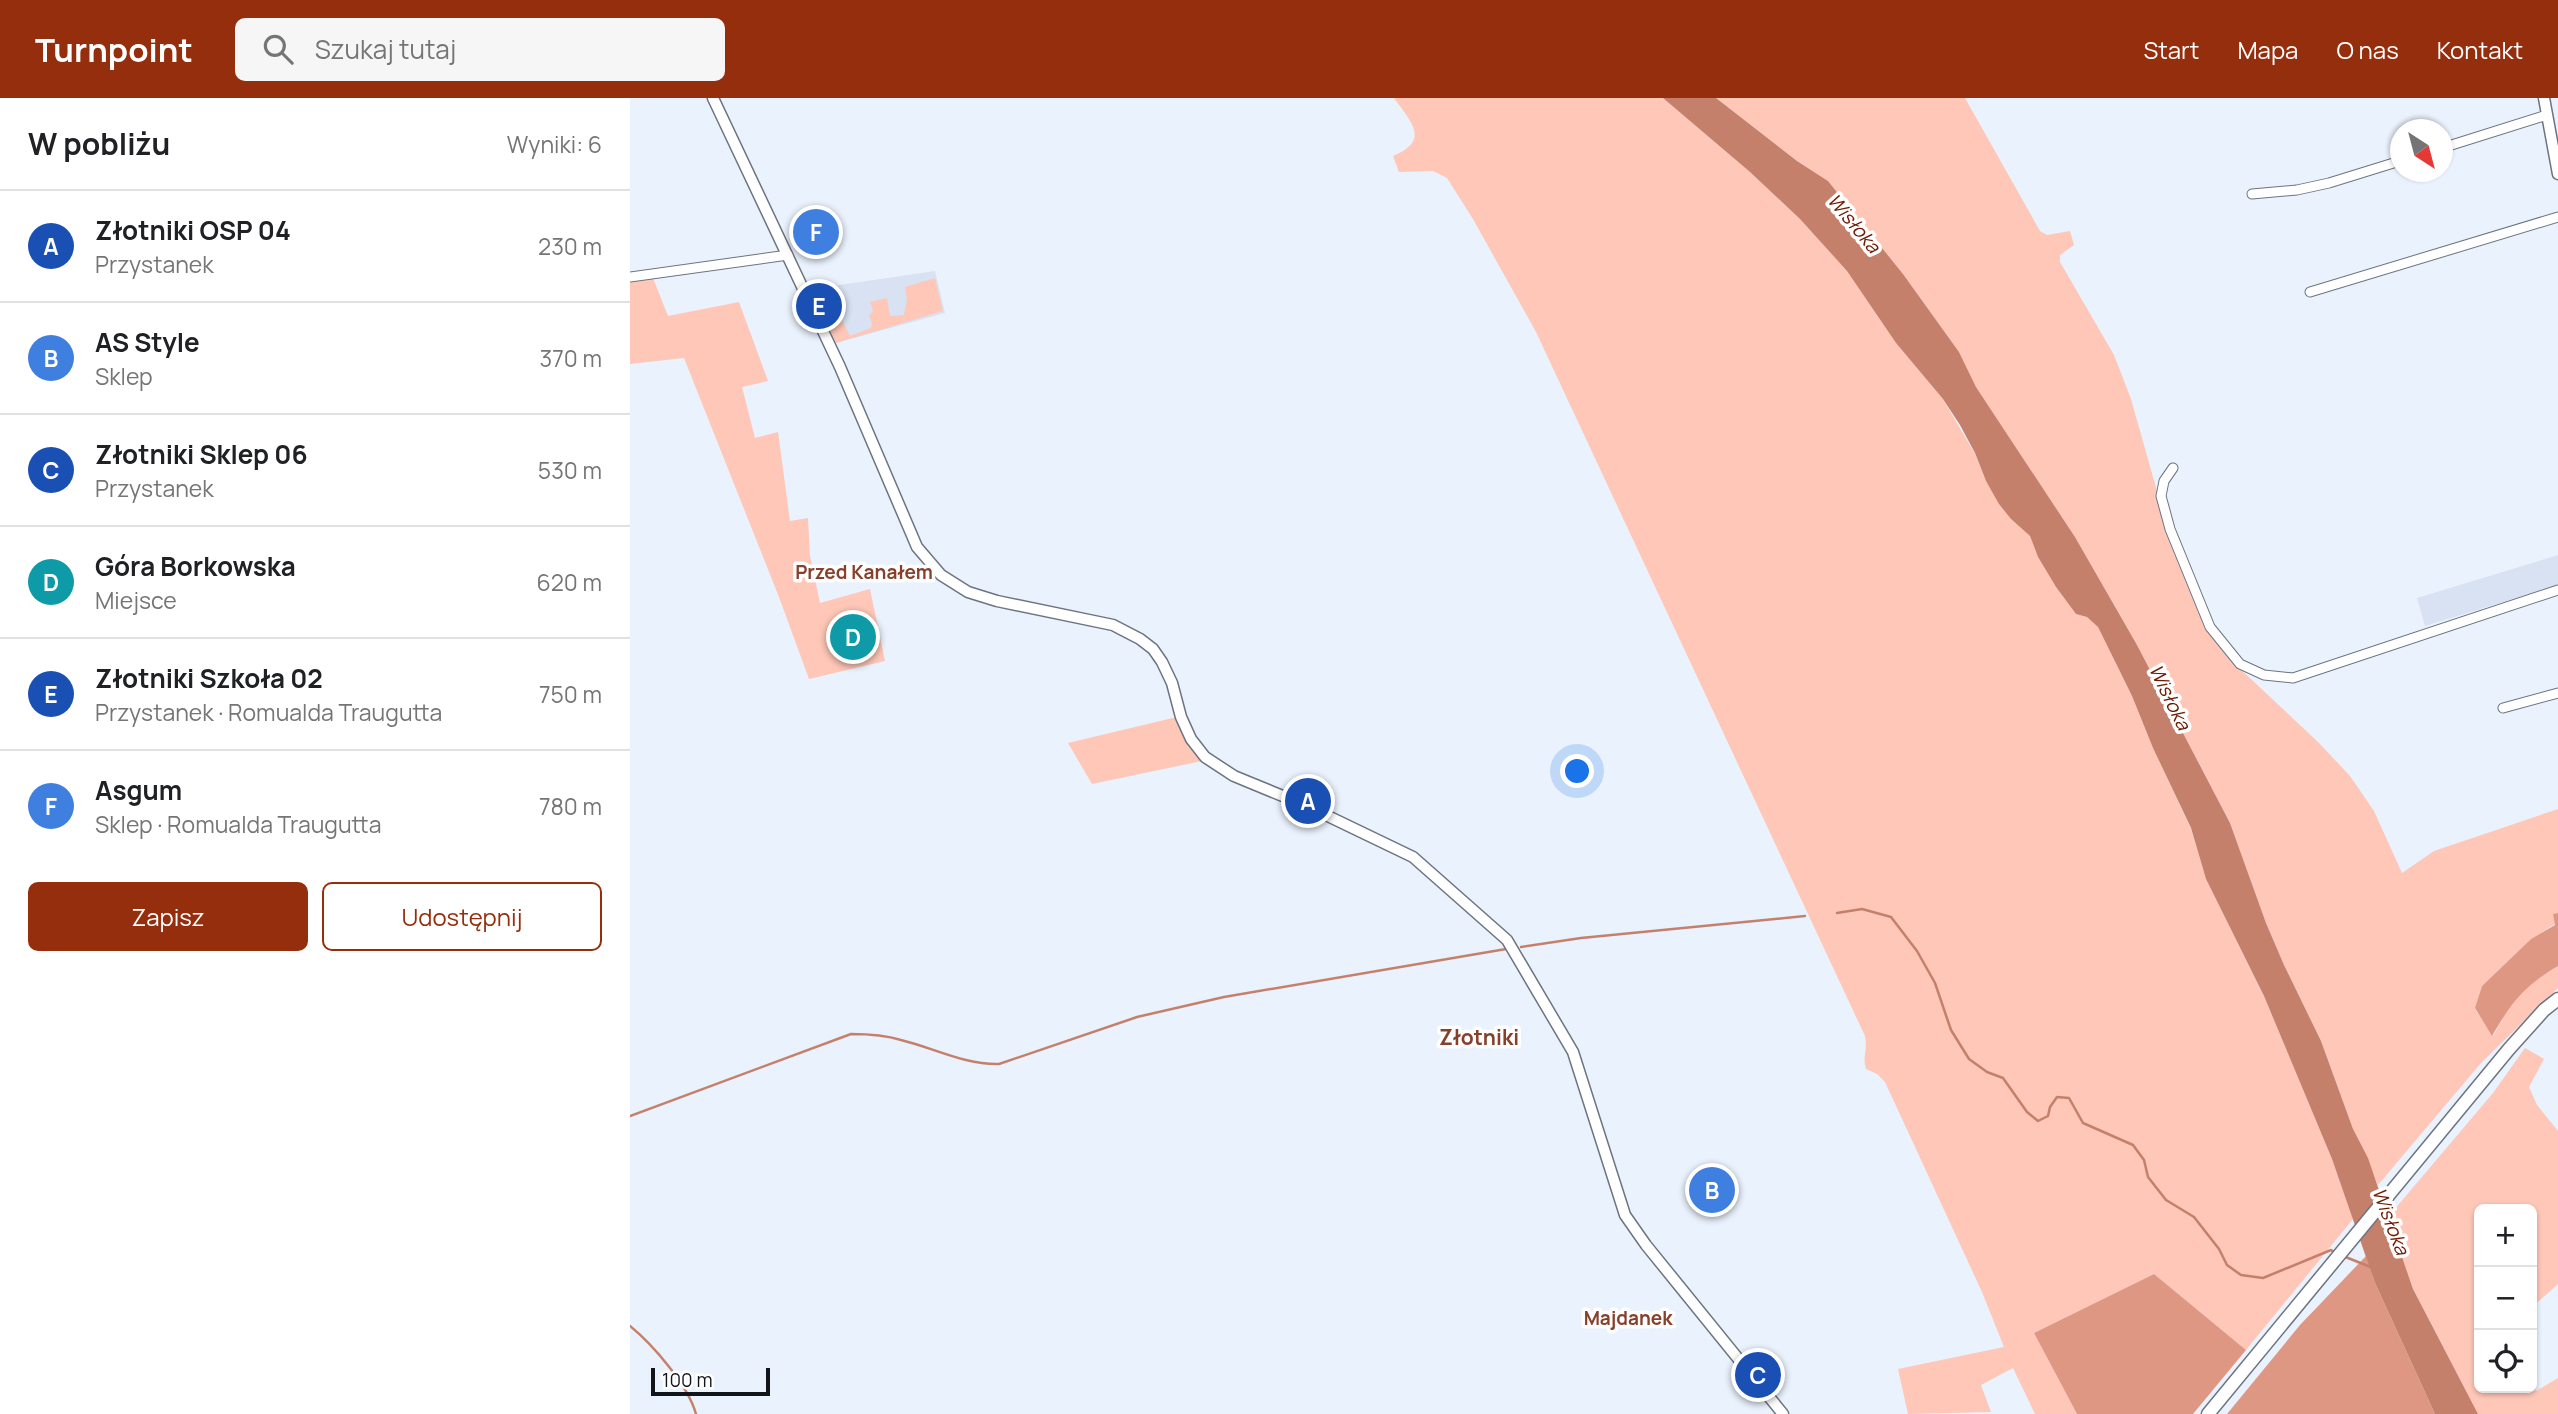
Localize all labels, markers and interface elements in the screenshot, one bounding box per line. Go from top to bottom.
search box [235,18,725,81]
text: Turnpoint [35,27,193,72]
icon: search [259,30,297,68]
text: Szukaj tutaj [315,31,456,67]
text: Start [2143,33,2199,66]
text: Mapa [2237,33,2298,66]
text: O nas [2336,33,2399,66]
text: Kontakt [2437,33,2523,66]
north arrow [2390,119,2453,182]
text: W pobliżu [28,123,170,164]
text: Wyniki: 6 [507,128,602,160]
water label: Wisłoka [1822,188,1887,259]
pin: F [793,206,839,258]
text: Złotniki OSP 04 [95,212,291,248]
text: A [43,230,59,262]
text: 230 m [538,230,602,262]
text: Przystanek [95,248,214,280]
pin: E [796,280,842,332]
text: AS Style [95,324,200,360]
text: B [44,342,58,374]
text: 370 m [540,342,602,374]
text: Sklep [95,360,153,392]
text: Złotniki Sklep 06 [95,436,308,472]
text: C [43,454,60,486]
text: 530 m [538,454,602,486]
text: Przystanek [95,472,214,504]
text: Góra Borkowska [95,548,296,584]
district label: Przed Kanałem [795,559,933,585]
text: D [43,566,59,598]
text: 620 m [536,566,602,598]
text: Miejsce [95,584,177,616]
pin: D [830,611,876,663]
text: Złotniki Szkoła 02 [95,660,323,696]
water label: Wisłoka [2143,660,2198,735]
text: E [44,678,58,710]
text: 750 m [539,678,602,710]
text: Przystanek · Romualda Traugutta [95,696,442,728]
your location [1560,754,1594,788]
text: Asgum [95,772,182,808]
pin: A [1285,775,1331,827]
text: F [45,790,57,822]
text: 780 m [539,790,602,822]
text: Sklep · Romualda Traugutta [95,808,381,840]
button: Zapisz [28,882,308,951]
button: Udostępnij [322,882,602,951]
district label: Złotniki [1439,1023,1519,1051]
pin: B [1689,1164,1735,1216]
water label: Wisłoka [2366,1184,2416,1260]
map controls [2474,1204,2537,1393]
button: + [2474,1204,2537,1267]
button: − [2474,1267,2537,1330]
district label: Majdanek [1584,1305,1673,1331]
button: locate [2474,1330,2537,1393]
pin: C [1735,1349,1781,1401]
scale bar [651,1365,770,1397]
text: 100 m [662,1367,713,1393]

